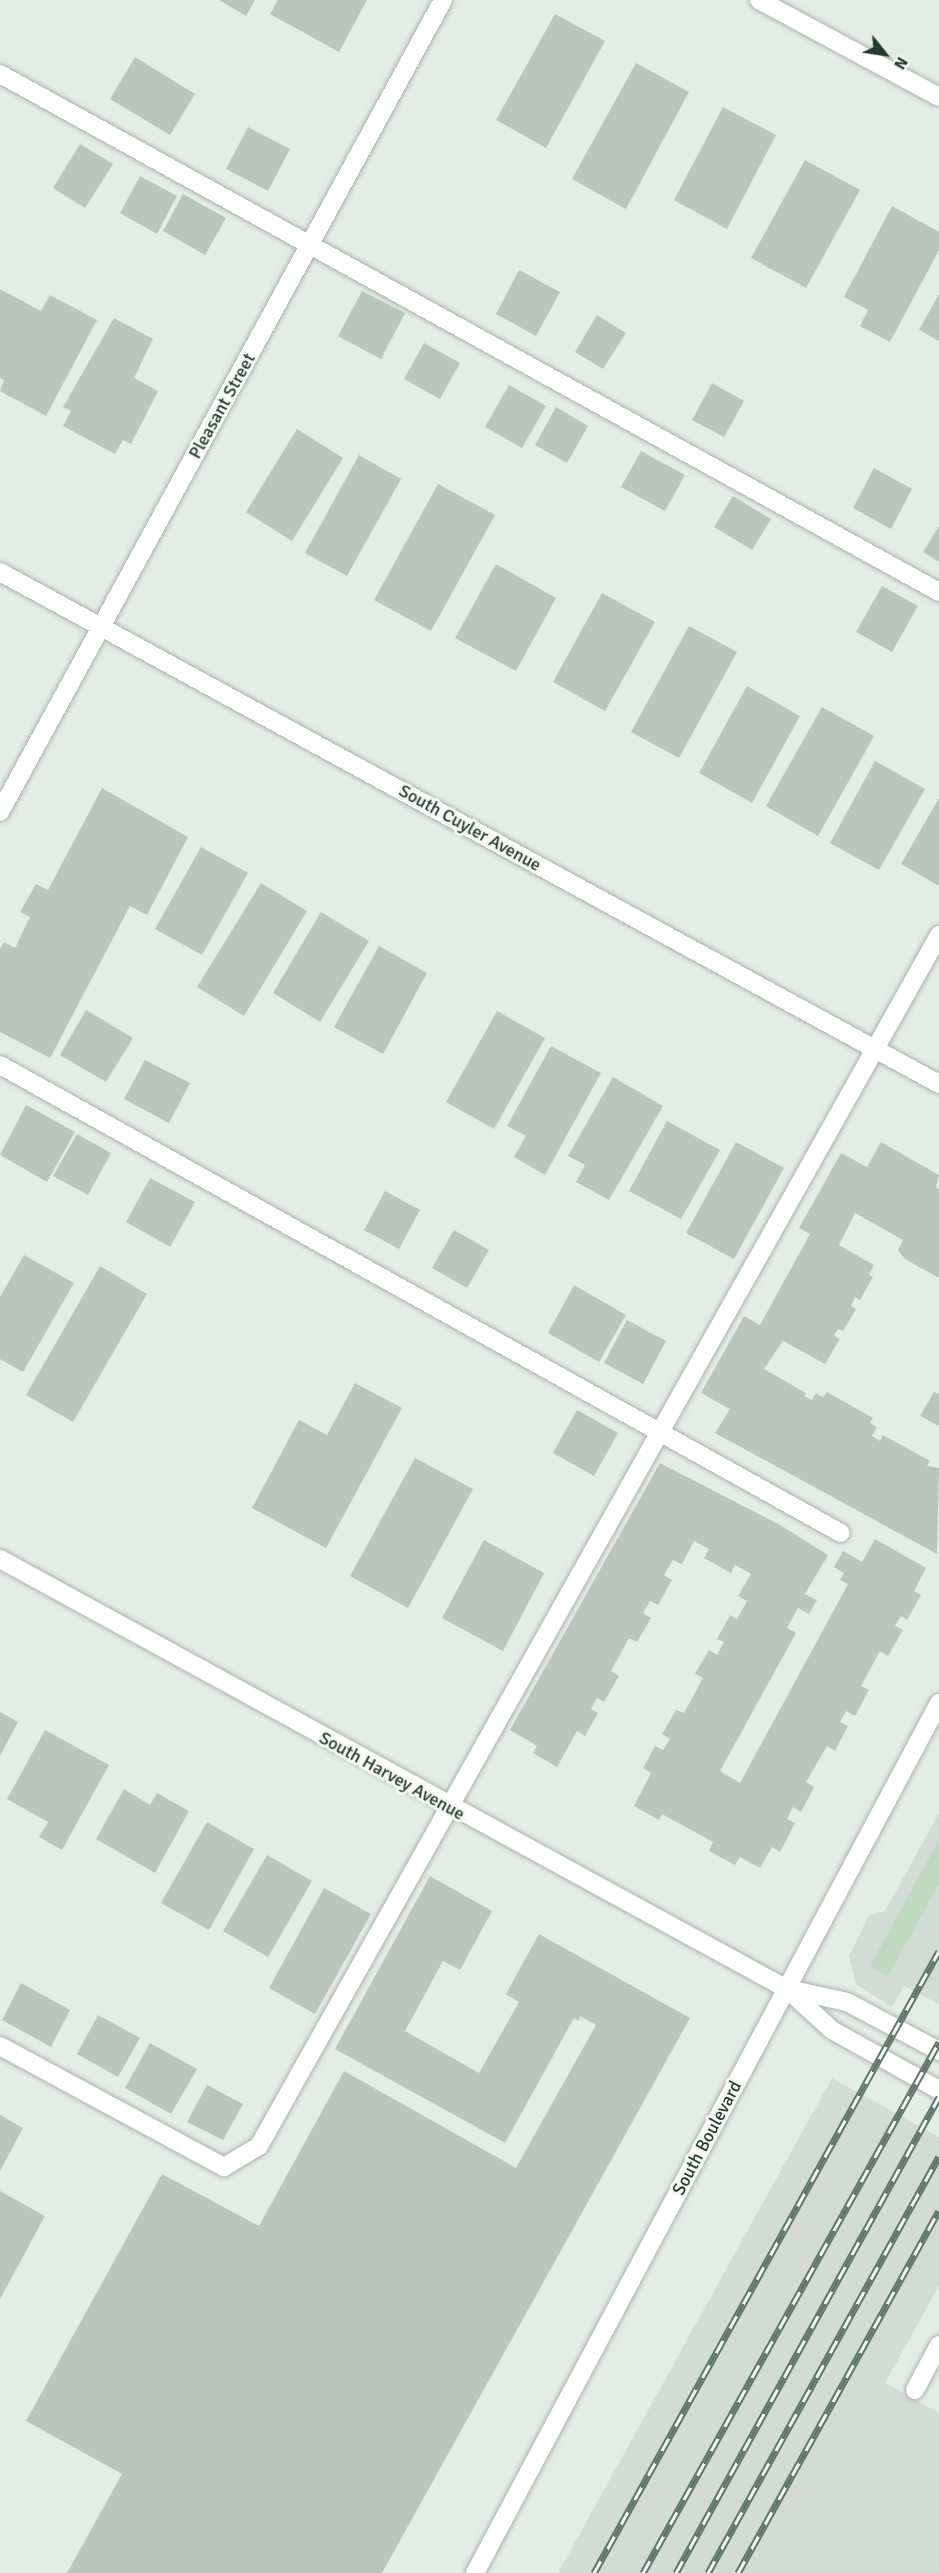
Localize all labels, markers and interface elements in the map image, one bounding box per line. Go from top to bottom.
north arrow [855,24,915,84]
text: N [889,53,912,73]
street label: Pleasant Street [184,349,260,463]
street label: South Cuyler Avenue [395,780,545,876]
street label: South Harvey Avenue [315,1727,469,1825]
street label: South Boulevard [668,2077,746,2199]

